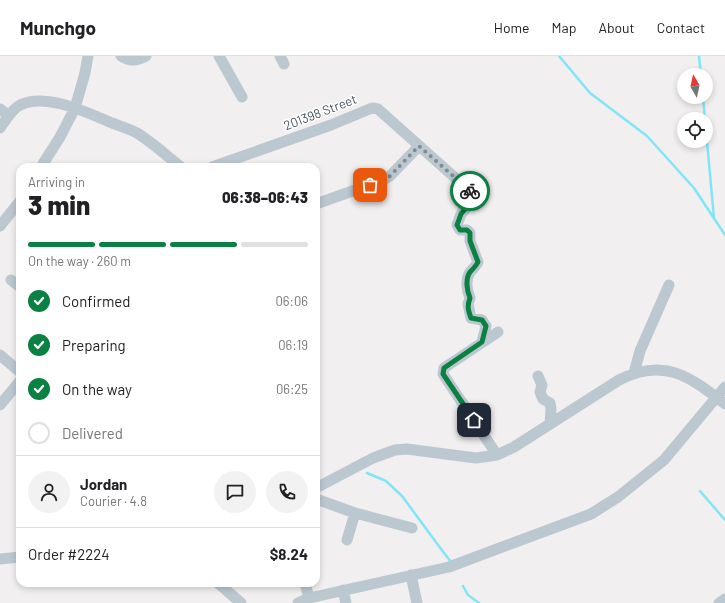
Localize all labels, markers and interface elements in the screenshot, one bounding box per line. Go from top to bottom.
text: Munchgo [20,16,96,39]
text: Home [494,19,530,36]
text: Map [552,19,576,36]
text: About [598,19,635,36]
text: Contact [657,19,705,36]
north arrow [677,68,713,104]
map controls [677,68,713,148]
street label: 201398 Street [281,91,359,133]
button: locate [677,112,713,148]
pin [353,168,387,202]
courier [450,171,490,211]
text: Arriving in [28,174,85,190]
icon: bag [359,174,381,196]
icon: bike [459,180,481,202]
text: 06:38–06:43 [222,188,308,206]
text: 3 min [28,189,90,220]
text: On the way · 260 m [28,253,131,269]
icon: check [28,290,50,312]
text: Confirmed [62,292,130,310]
text: 06:06 [276,293,308,309]
icon: check [28,334,50,356]
text: Preparing [62,336,126,354]
text: 06:19 [278,337,308,353]
icon: check [28,378,50,400]
text: On the way [62,380,132,398]
text: 06:25 [276,381,308,397]
pin [457,403,491,437]
icon: home [463,409,485,431]
text: Delivered [62,424,123,442]
button: person [28,471,70,513]
button: chat [214,471,256,513]
button: phone [266,471,308,513]
text: Jordan [80,475,127,493]
text: Courier · 4.8 [80,493,147,509]
text: Order #2224 [28,545,110,563]
text: $8.24 [270,545,308,563]

